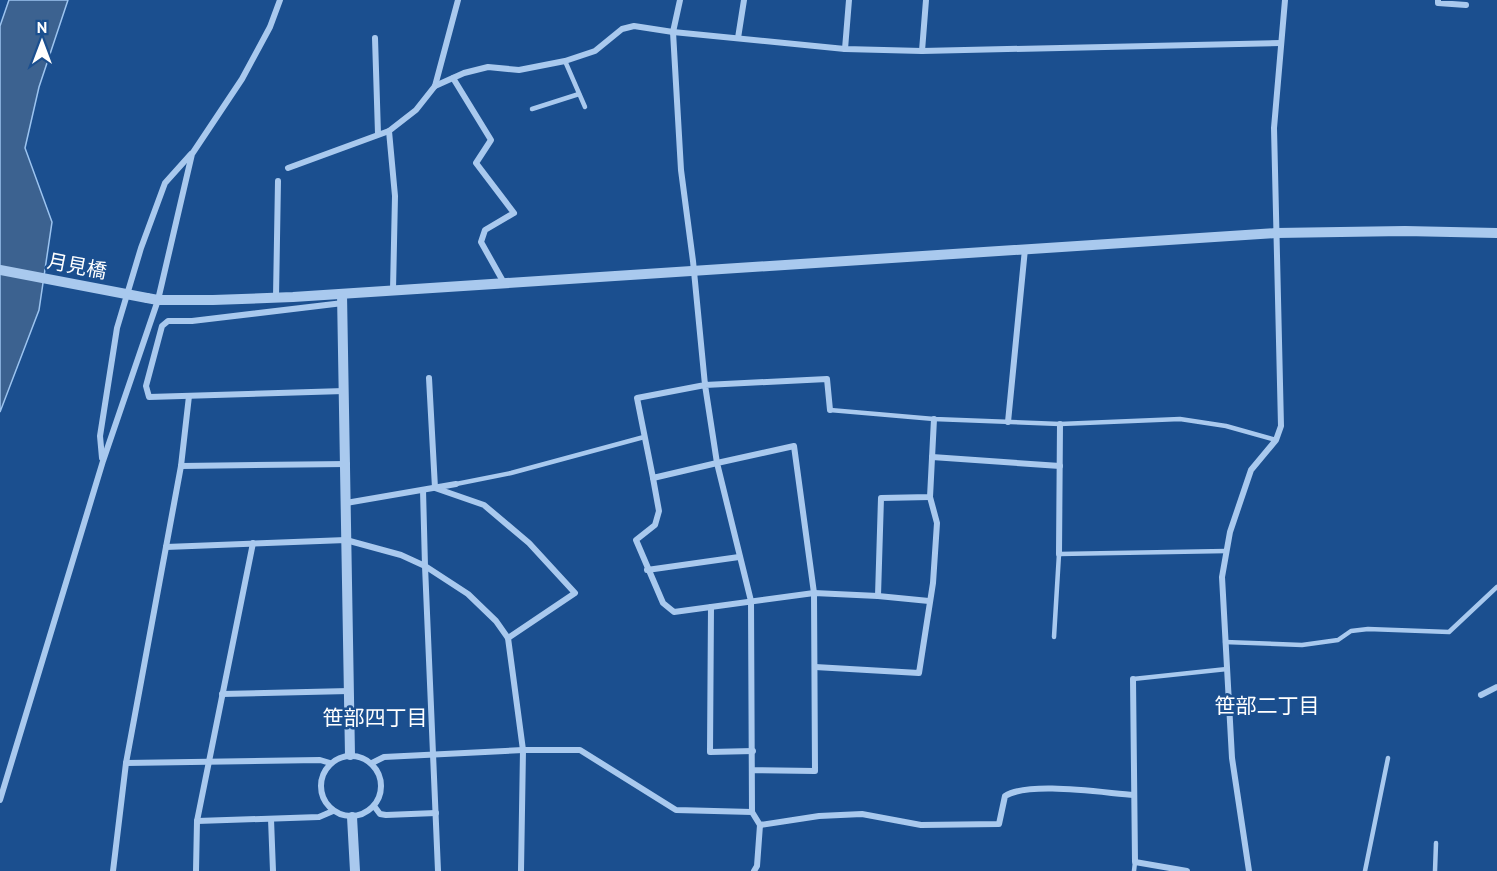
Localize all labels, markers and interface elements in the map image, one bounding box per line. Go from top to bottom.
north arrow [12,12,72,72]
text: N [37,17,47,37]
street label: 月見橋 [45,248,109,284]
district label: 笹部二丁目 [1215,692,1320,719]
district label: 笹部四丁目 [323,704,428,731]

